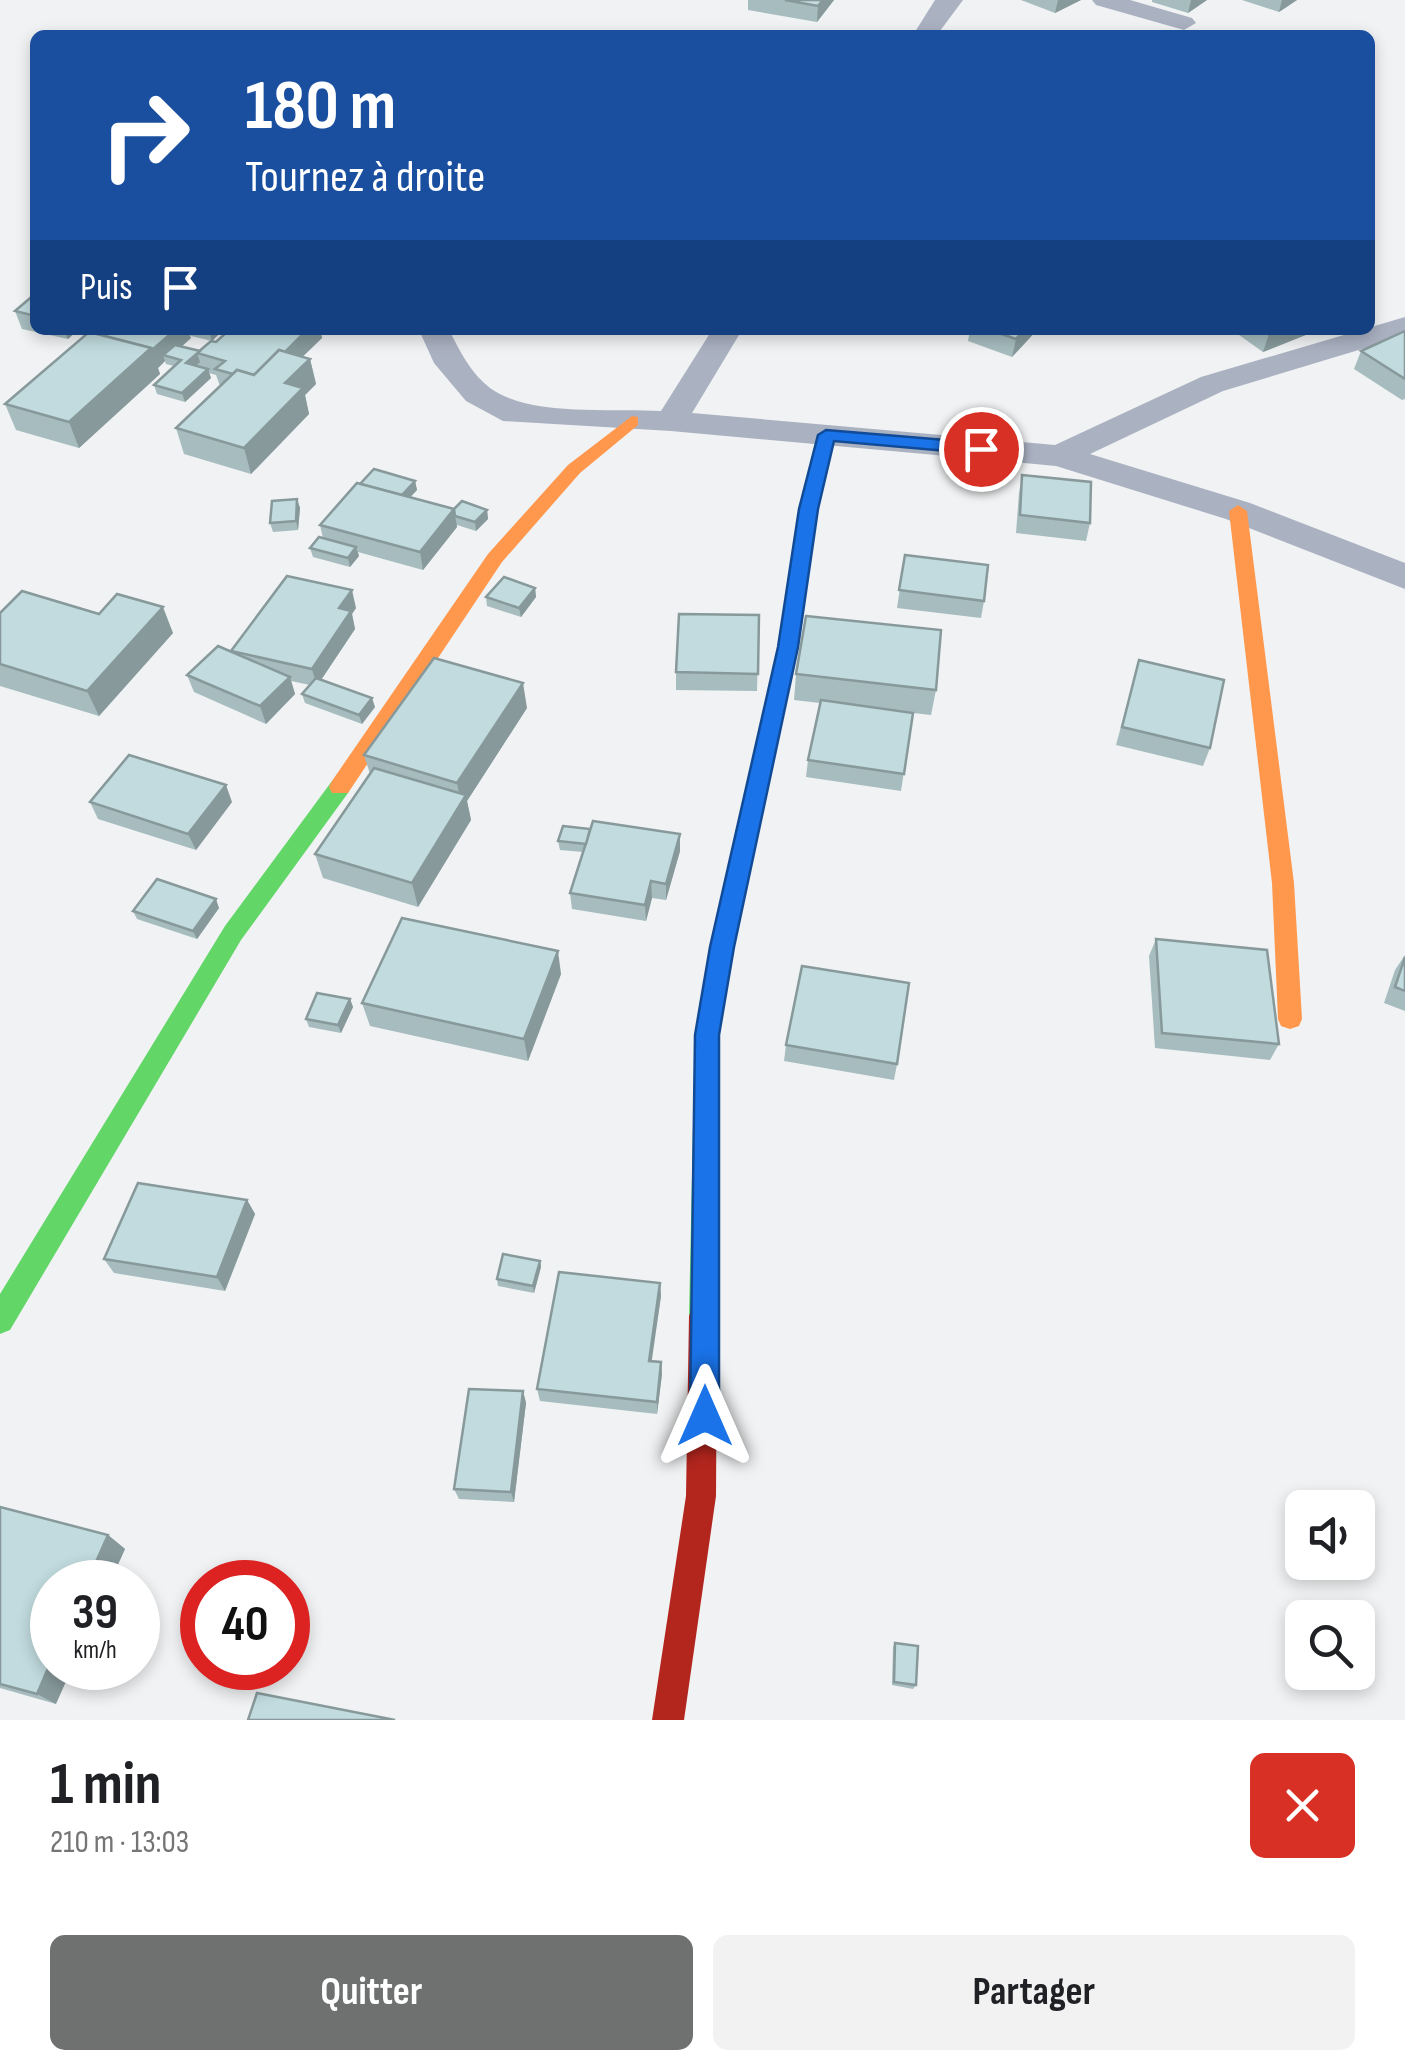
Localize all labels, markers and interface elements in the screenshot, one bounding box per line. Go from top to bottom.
text: 180 m [245,65,396,149]
icon: right [80,70,210,200]
text: Tournez à droite [245,150,485,205]
icon: arrive [153,260,208,315]
text: Puis [80,265,133,310]
pin [939,407,1024,492]
icon: arrive [954,422,1009,477]
position arrow [653,1364,757,1468]
map controls [1285,1490,1375,1690]
button: sound [1285,1490,1375,1580]
speed limit sign: 40 [180,1560,310,1690]
text: 39 [72,1583,118,1643]
button: search [1285,1600,1375,1690]
text: km/h [73,1635,117,1666]
text: 1 min [50,1749,162,1821]
button: close [1250,1753,1355,1858]
text: 210 m · 13:03 [50,1823,189,1862]
button: Quitter [50,1935,693,2050]
button: Partager [713,1935,1355,2050]

